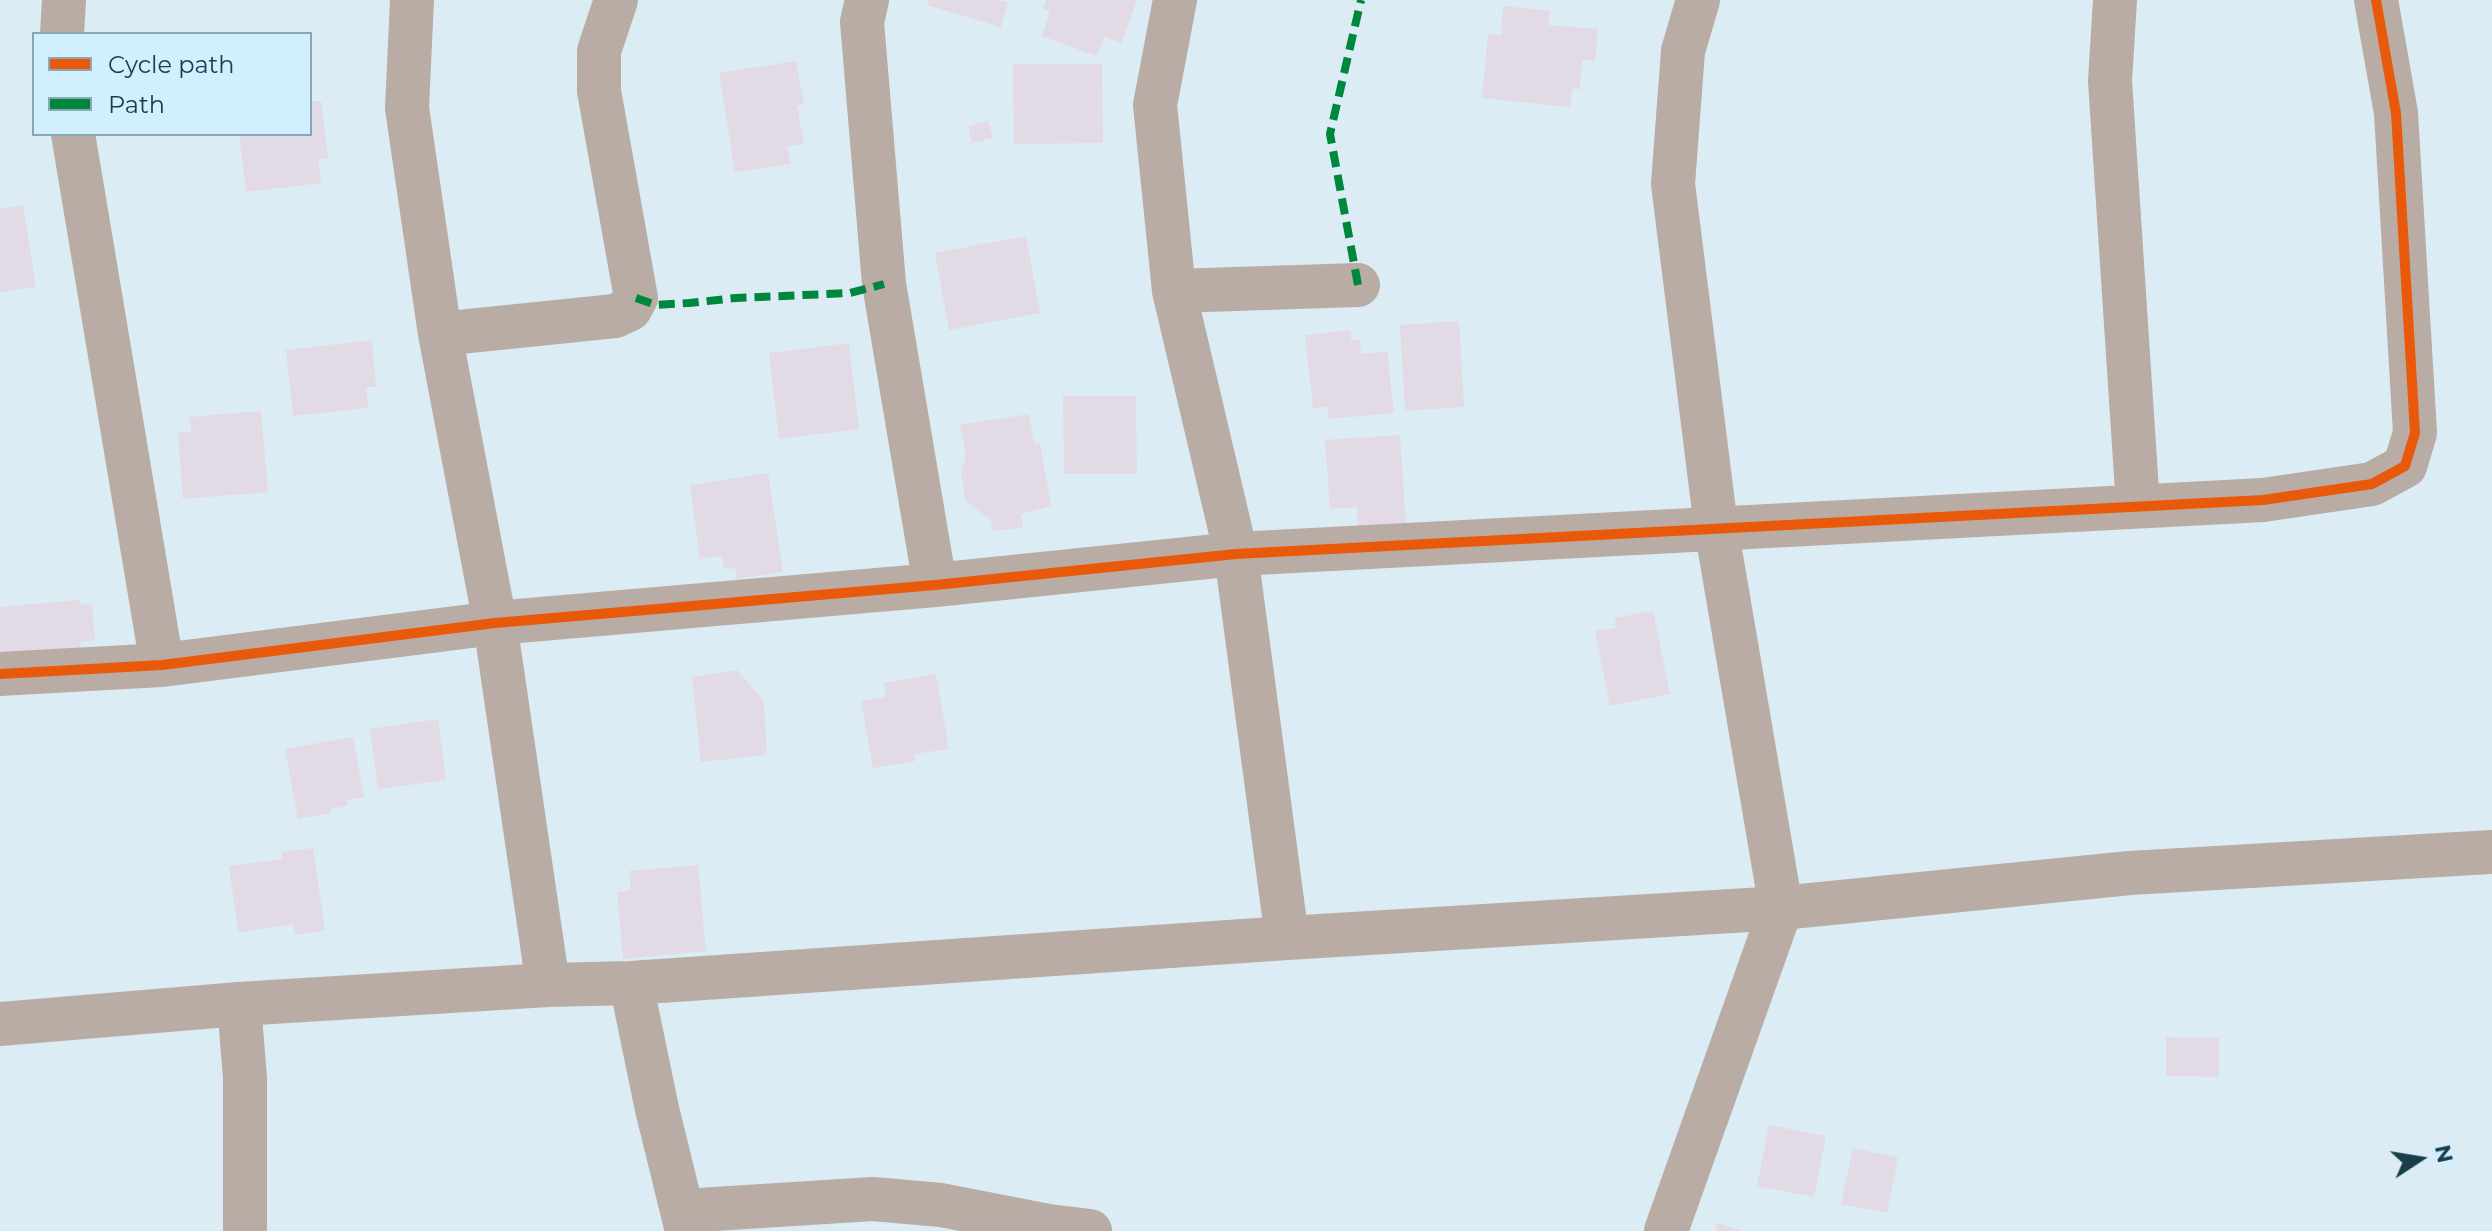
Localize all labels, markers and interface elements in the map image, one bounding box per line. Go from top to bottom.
legend [32,32,312,136]
text: Cycle path [108,50,235,79]
text: Path [108,90,165,119]
north arrow [2380,1119,2460,1199]
text: N [2429,1142,2459,1165]

